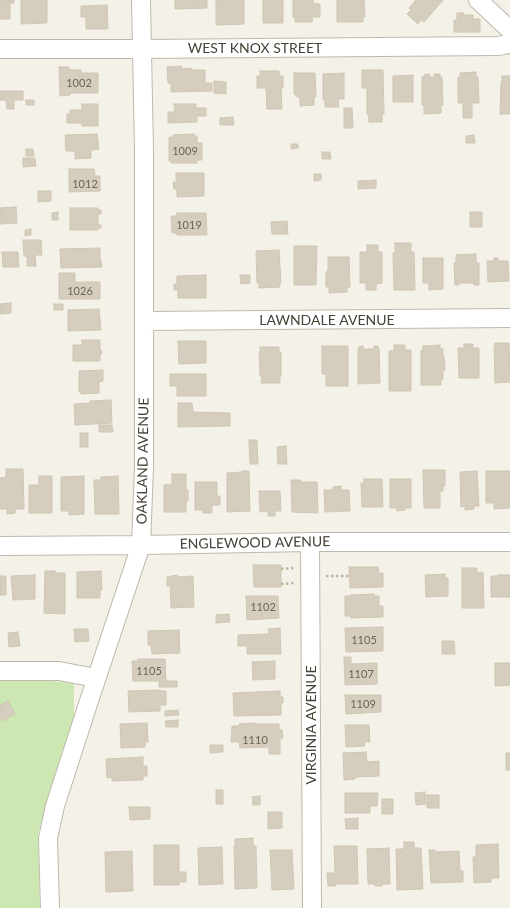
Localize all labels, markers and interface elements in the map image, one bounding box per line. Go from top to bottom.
street label: WEST KNOX STREET [188,40,322,56]
house number: 1002 [66,76,92,90]
house number: 1009 [172,144,198,158]
house number: 1012 [72,177,98,191]
house number: 1019 [176,218,202,232]
house number: 1026 [67,284,93,298]
street label: LAWNDALE AVENUE [259,312,395,328]
street label: OAKLAND AVENUE [133,398,153,524]
street label: ENGLEWOOD AVENUE [180,533,330,553]
house number: 1102 [250,600,276,614]
house number: 1105 [351,633,377,647]
house number: 1105 [136,664,162,678]
street label: VIRGINIA AVENUE [303,665,319,785]
house number: 1107 [348,667,374,681]
house number: 1109 [350,697,376,711]
house number: 1110 [242,733,268,747]

